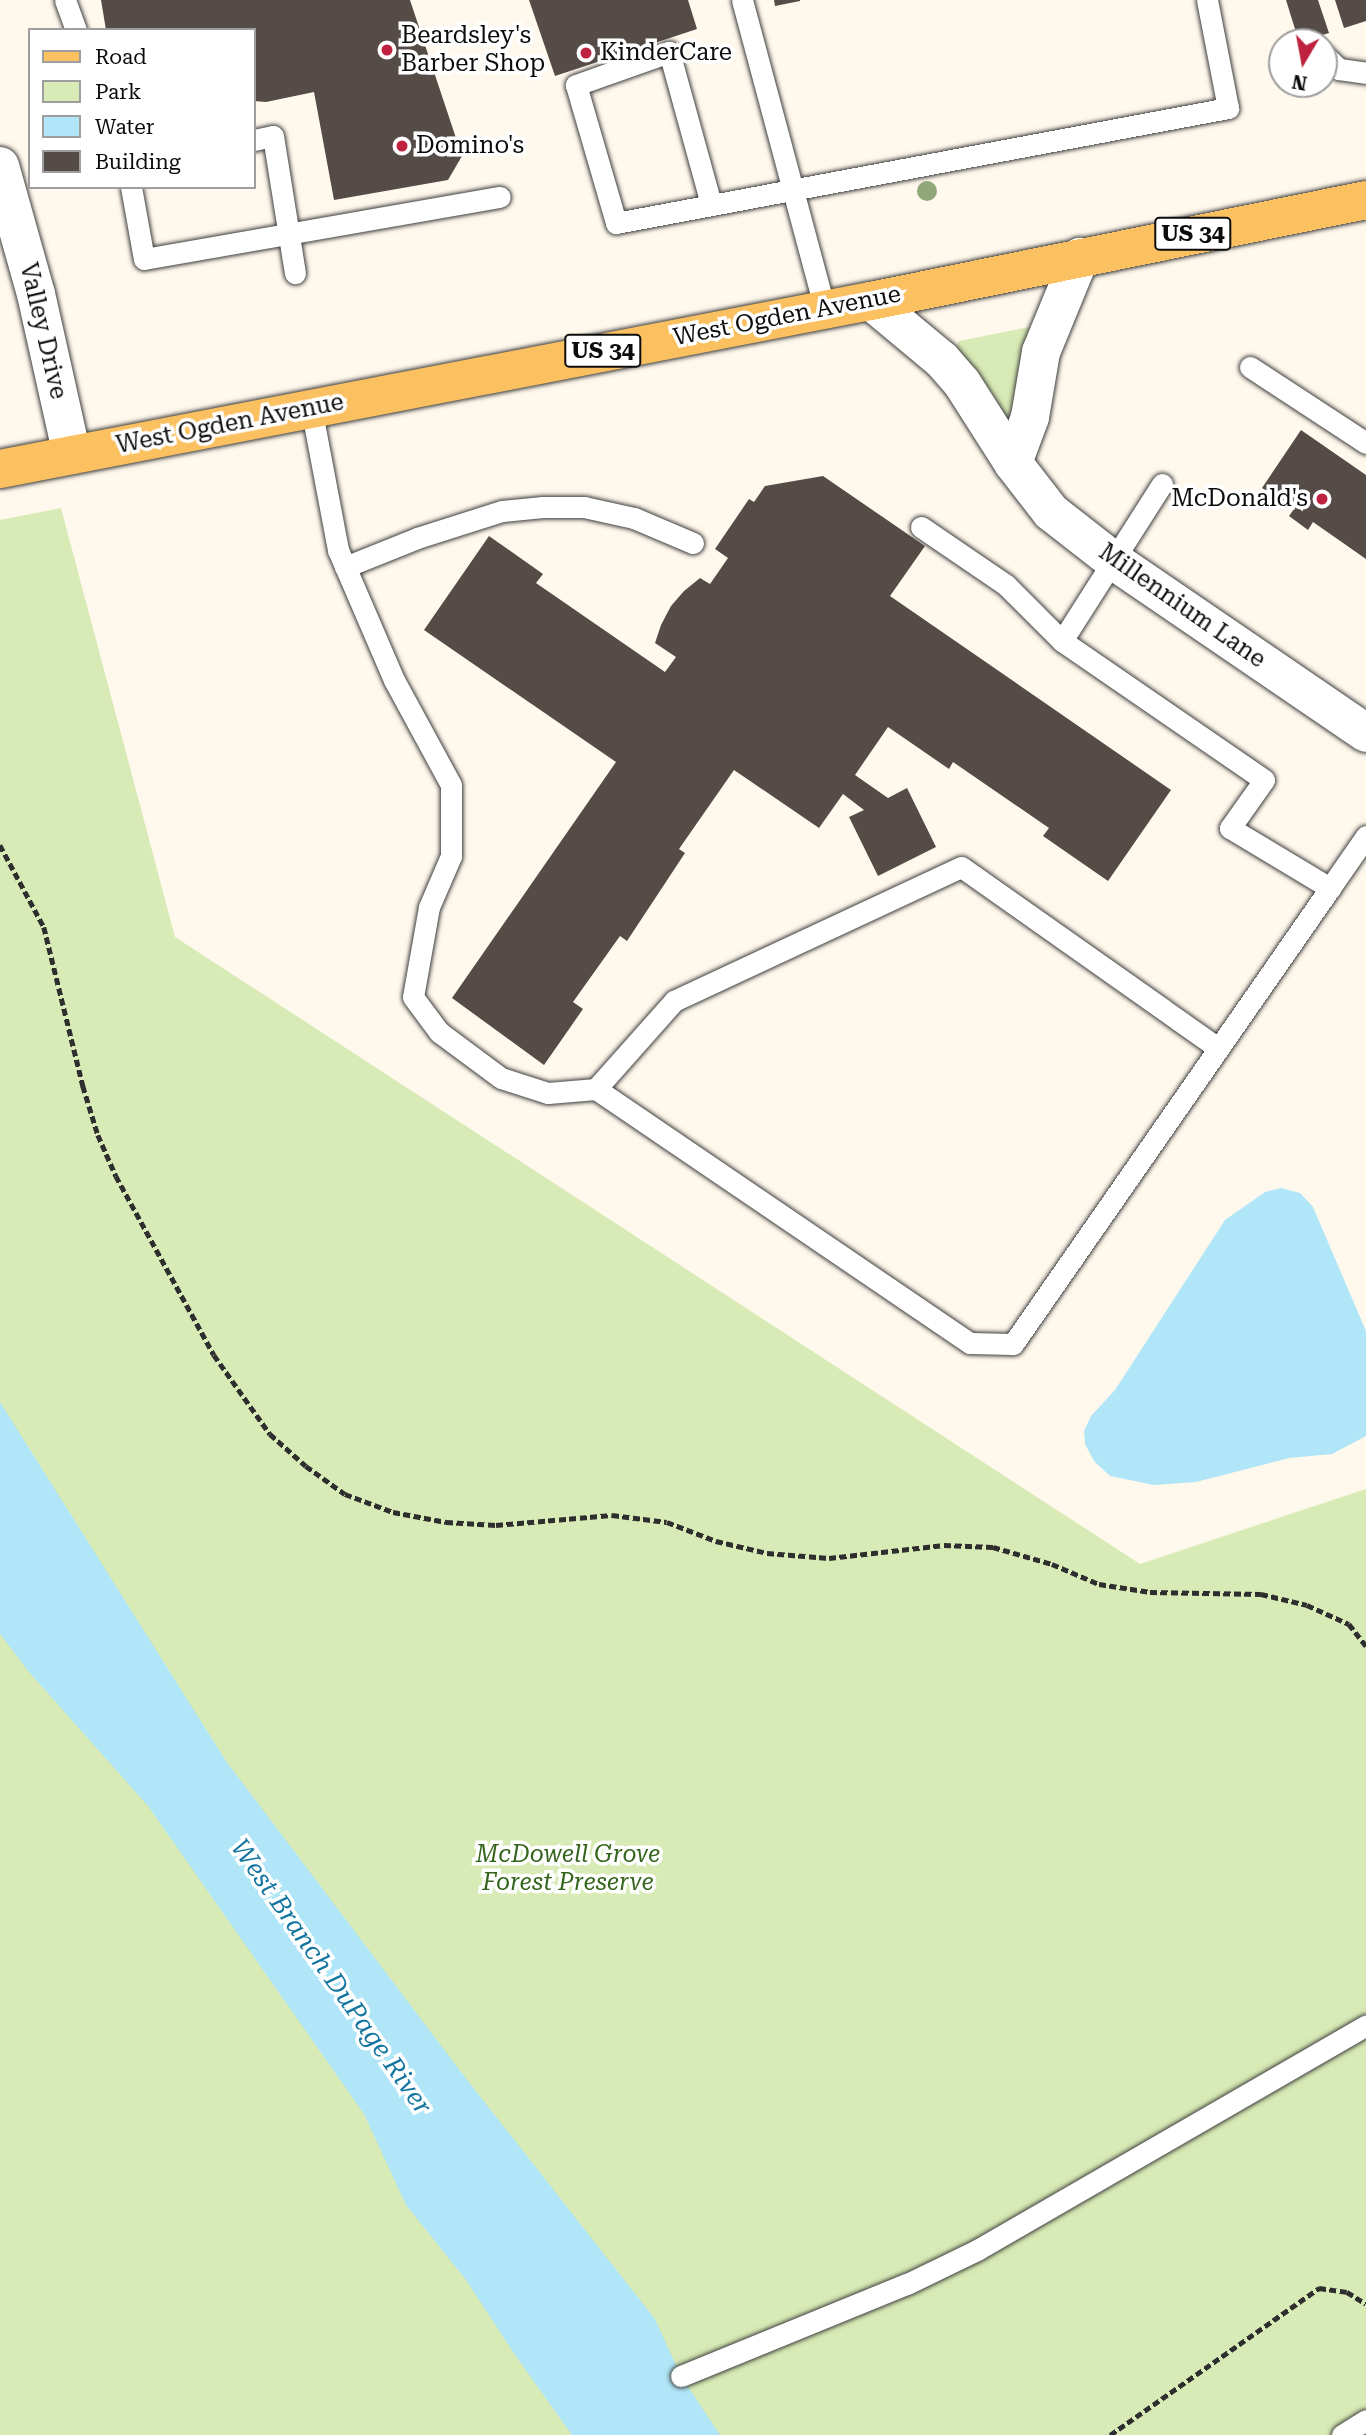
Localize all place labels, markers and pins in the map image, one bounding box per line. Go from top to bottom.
place label: Beardsley's Barber Shop [401,22,545,78]
place label: KinderCare [600,39,732,67]
marker: Beardsley's Barber Shop [379,42,395,58]
marker: KinderCare [578,45,594,61]
place label: Domino's [416,132,524,160]
marker: Domino's [394,138,410,154]
place label: McDonald's [1171,485,1308,513]
marker: McDonald's [1314,491,1330,507]

